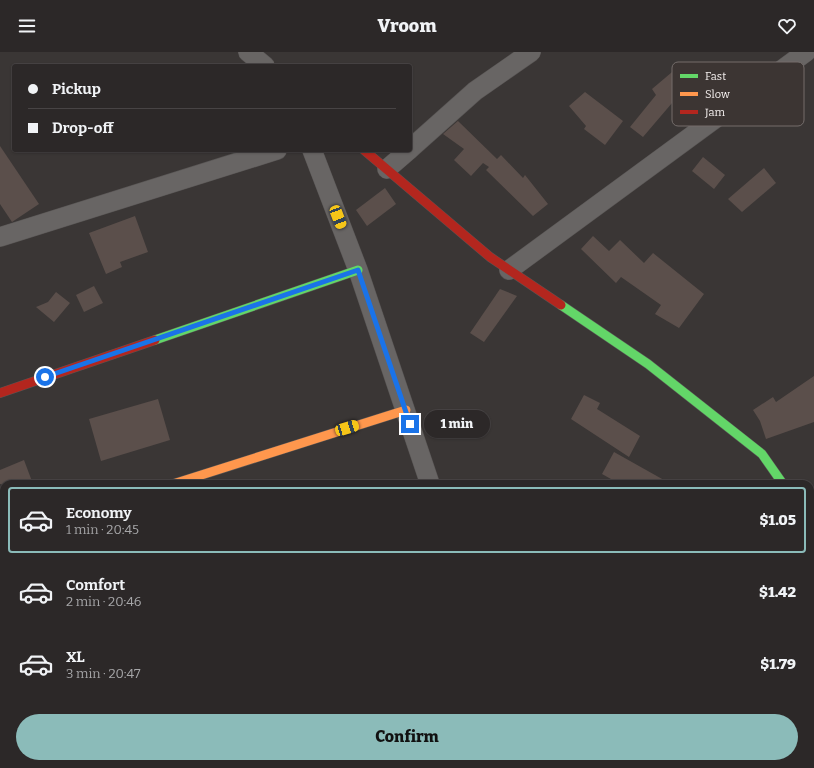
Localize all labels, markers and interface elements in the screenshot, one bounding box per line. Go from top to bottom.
icon: menu [16,15,38,37]
text: Vroom [378,15,436,37]
icon: heart [776,15,798,37]
legend [672,62,804,126]
text: Fast [705,70,726,83]
text: Pickup [52,80,101,98]
text: Slow [705,88,730,101]
text: Jam [704,106,725,119]
text: Drop-off [52,119,113,137]
car [328,204,348,230]
route start [36,368,54,386]
callout: 1 min [424,410,490,438]
route end [401,415,419,433]
text: 1 min [440,416,474,431]
car [334,419,360,437]
icon: car [18,502,54,538]
text: Economy [66,504,132,522]
text: $1.05 [759,511,796,529]
text: 1 min · 20:45 [66,522,139,537]
icon: car [18,574,54,610]
text: Comfort [66,576,125,594]
text: $1.42 [759,583,796,601]
text: 2 min · 20:46 [66,594,142,609]
icon: car [18,646,54,682]
text: XL [66,648,85,666]
text: $1.79 [760,655,796,673]
text: 3 min · 20:47 [66,666,141,681]
button: Confirm [16,714,798,760]

